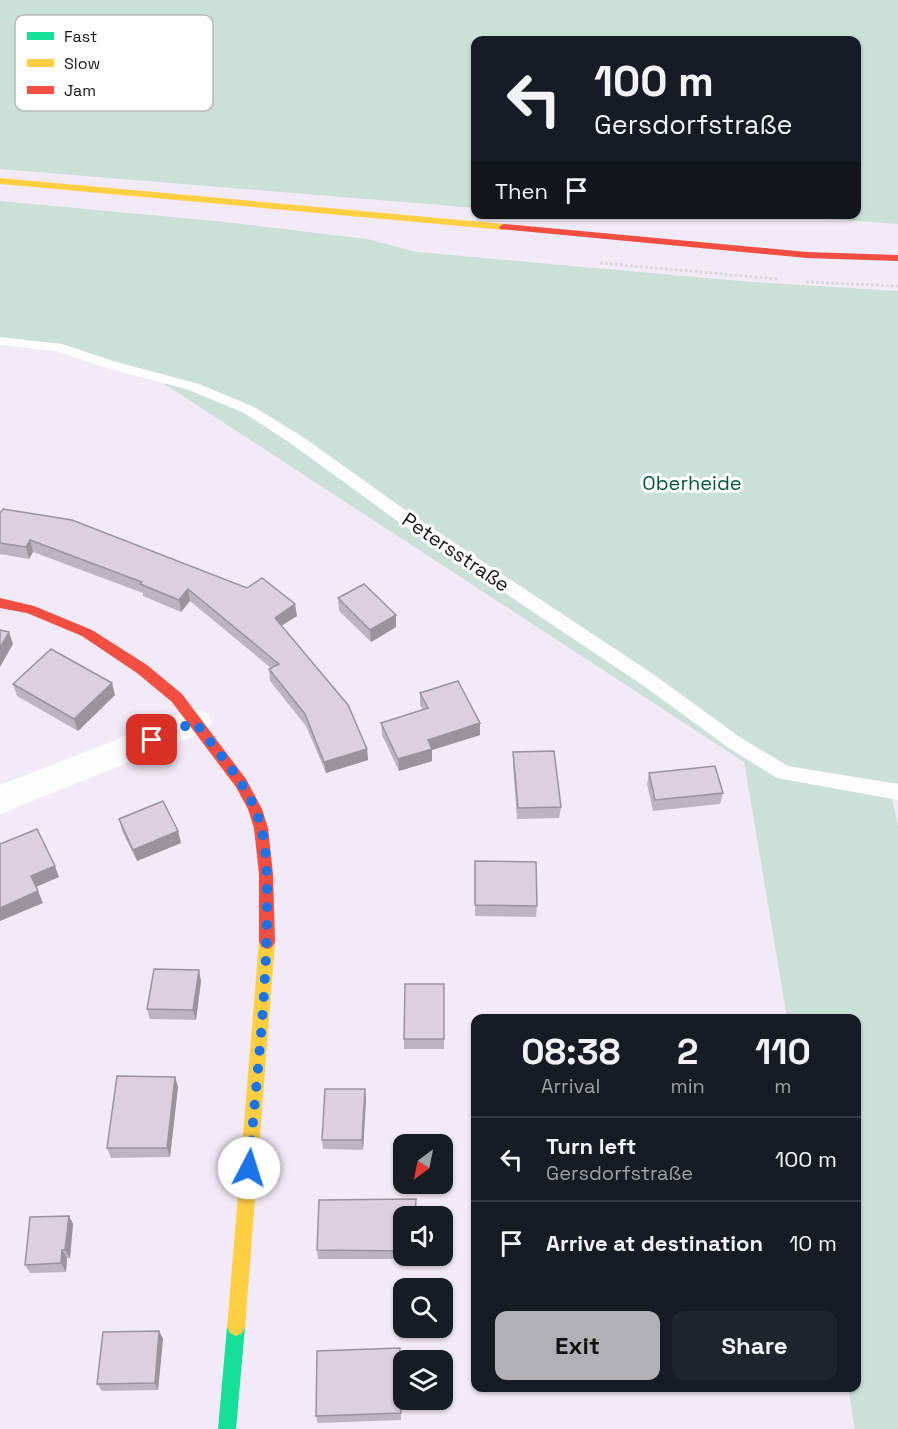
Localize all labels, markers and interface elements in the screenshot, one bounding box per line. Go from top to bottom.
legend [15,15,213,111]
text: Fast [64,26,97,47]
text: Slow [64,53,100,74]
text: 100 m [594,55,714,108]
icon: left [495,60,573,138]
text: Jam [64,80,96,101]
text: Gersdorfstraße [594,107,792,142]
icon: arrive [560,174,593,207]
text: Then [495,177,548,205]
park label: Oberheide [642,470,742,496]
street label: Petersstraße [397,506,515,598]
pin [126,714,177,765]
icon: arrive [135,723,168,756]
text: 08:38 [521,1029,620,1075]
text: 2 [677,1029,698,1075]
text: 110 [755,1029,811,1075]
text: Arrival [541,1073,600,1099]
text: min [670,1073,705,1099]
text: m [774,1073,791,1099]
text: Turn left [546,1132,636,1160]
north arrow [393,1134,453,1194]
map controls [393,1134,453,1410]
position arrow [217,1136,281,1200]
icon: left [495,1143,528,1176]
text: 100 m [775,1145,837,1173]
text: Gersdorfstraße [546,1160,693,1186]
button: sound [393,1206,453,1266]
icon: arrive [495,1227,528,1260]
text: Arrive at destination [546,1229,763,1257]
text: 10 m [789,1229,837,1257]
button: search [393,1278,453,1338]
button: Exit [495,1311,660,1380]
button: Share [672,1311,837,1380]
button: layers [393,1350,453,1410]

